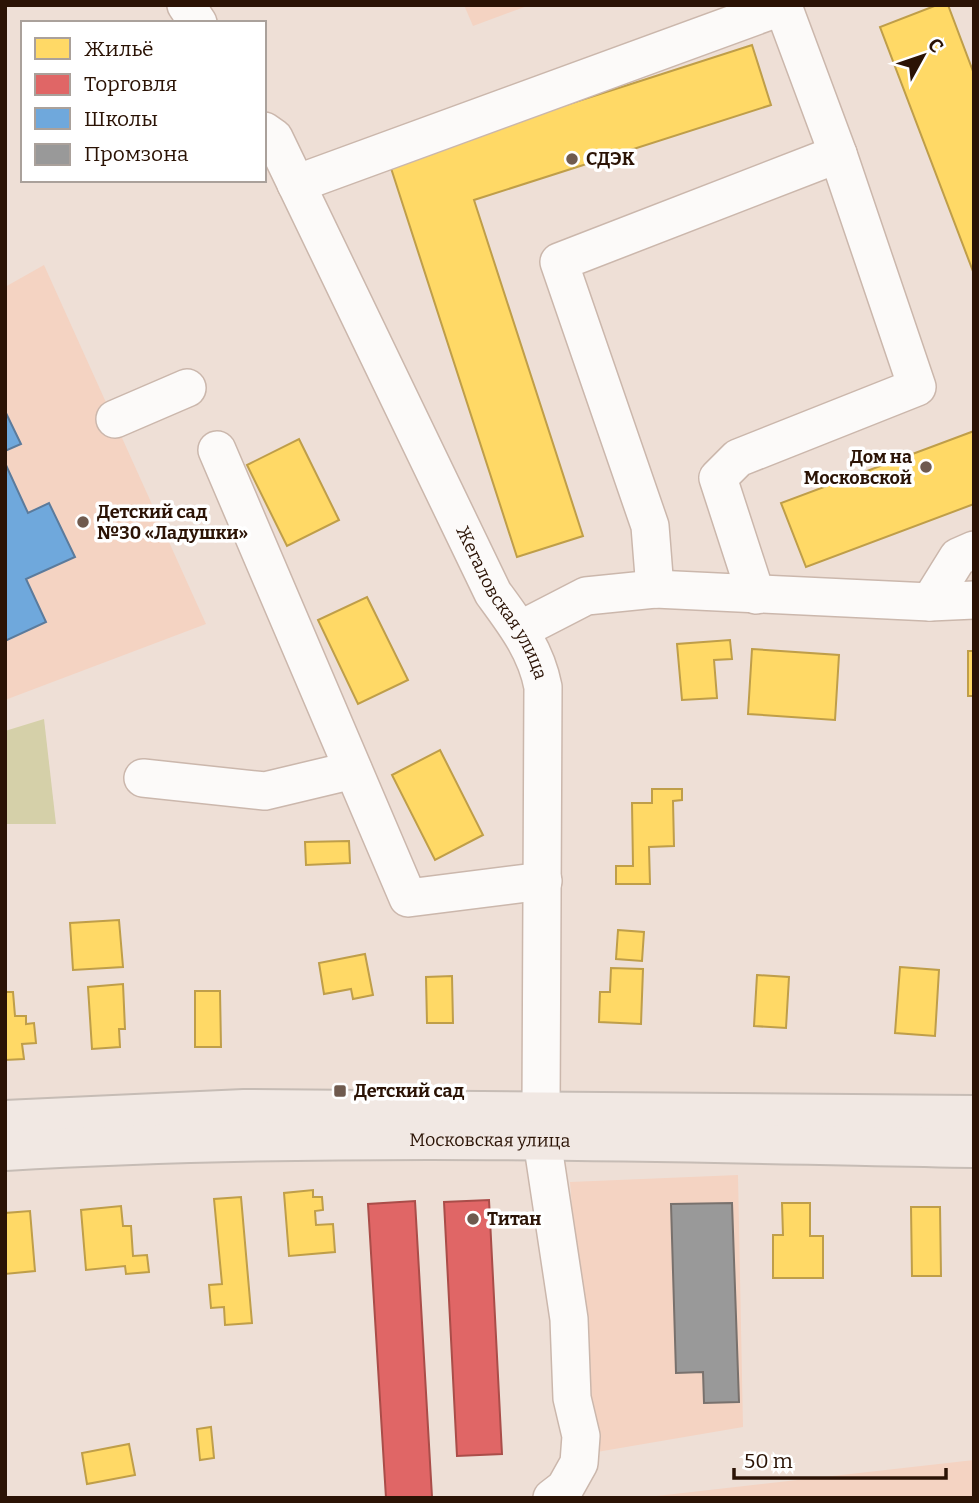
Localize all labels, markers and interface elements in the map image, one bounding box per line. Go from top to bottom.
legend [21,21,266,182]
north arrow [888,21,958,91]
text: С [923,33,948,57]
text: Жильё [84,36,153,62]
text: Торговля [84,71,177,97]
text: Школы [84,106,158,132]
text: Промзона [84,141,189,167]
place label: СДЭК [586,148,635,170]
marker: СДЭК [564,151,580,167]
place label: Дом на Московской [804,446,912,489]
marker: Дом на Московской [918,459,934,475]
place label: Детский сад №30 «Ладушки» [97,501,248,544]
marker: Детский сад №30 «Ладушки» [75,514,91,530]
street label: Жегаловская улица [451,522,552,682]
place label: Детский сад [354,1080,465,1102]
marker: Детский сад [332,1083,348,1099]
street label: Московская улица [409,1129,571,1152]
place label: Титан [487,1208,541,1230]
marker: Титан [465,1211,481,1227]
scale bar [734,1436,946,1480]
text: 50 m [744,1448,793,1474]

